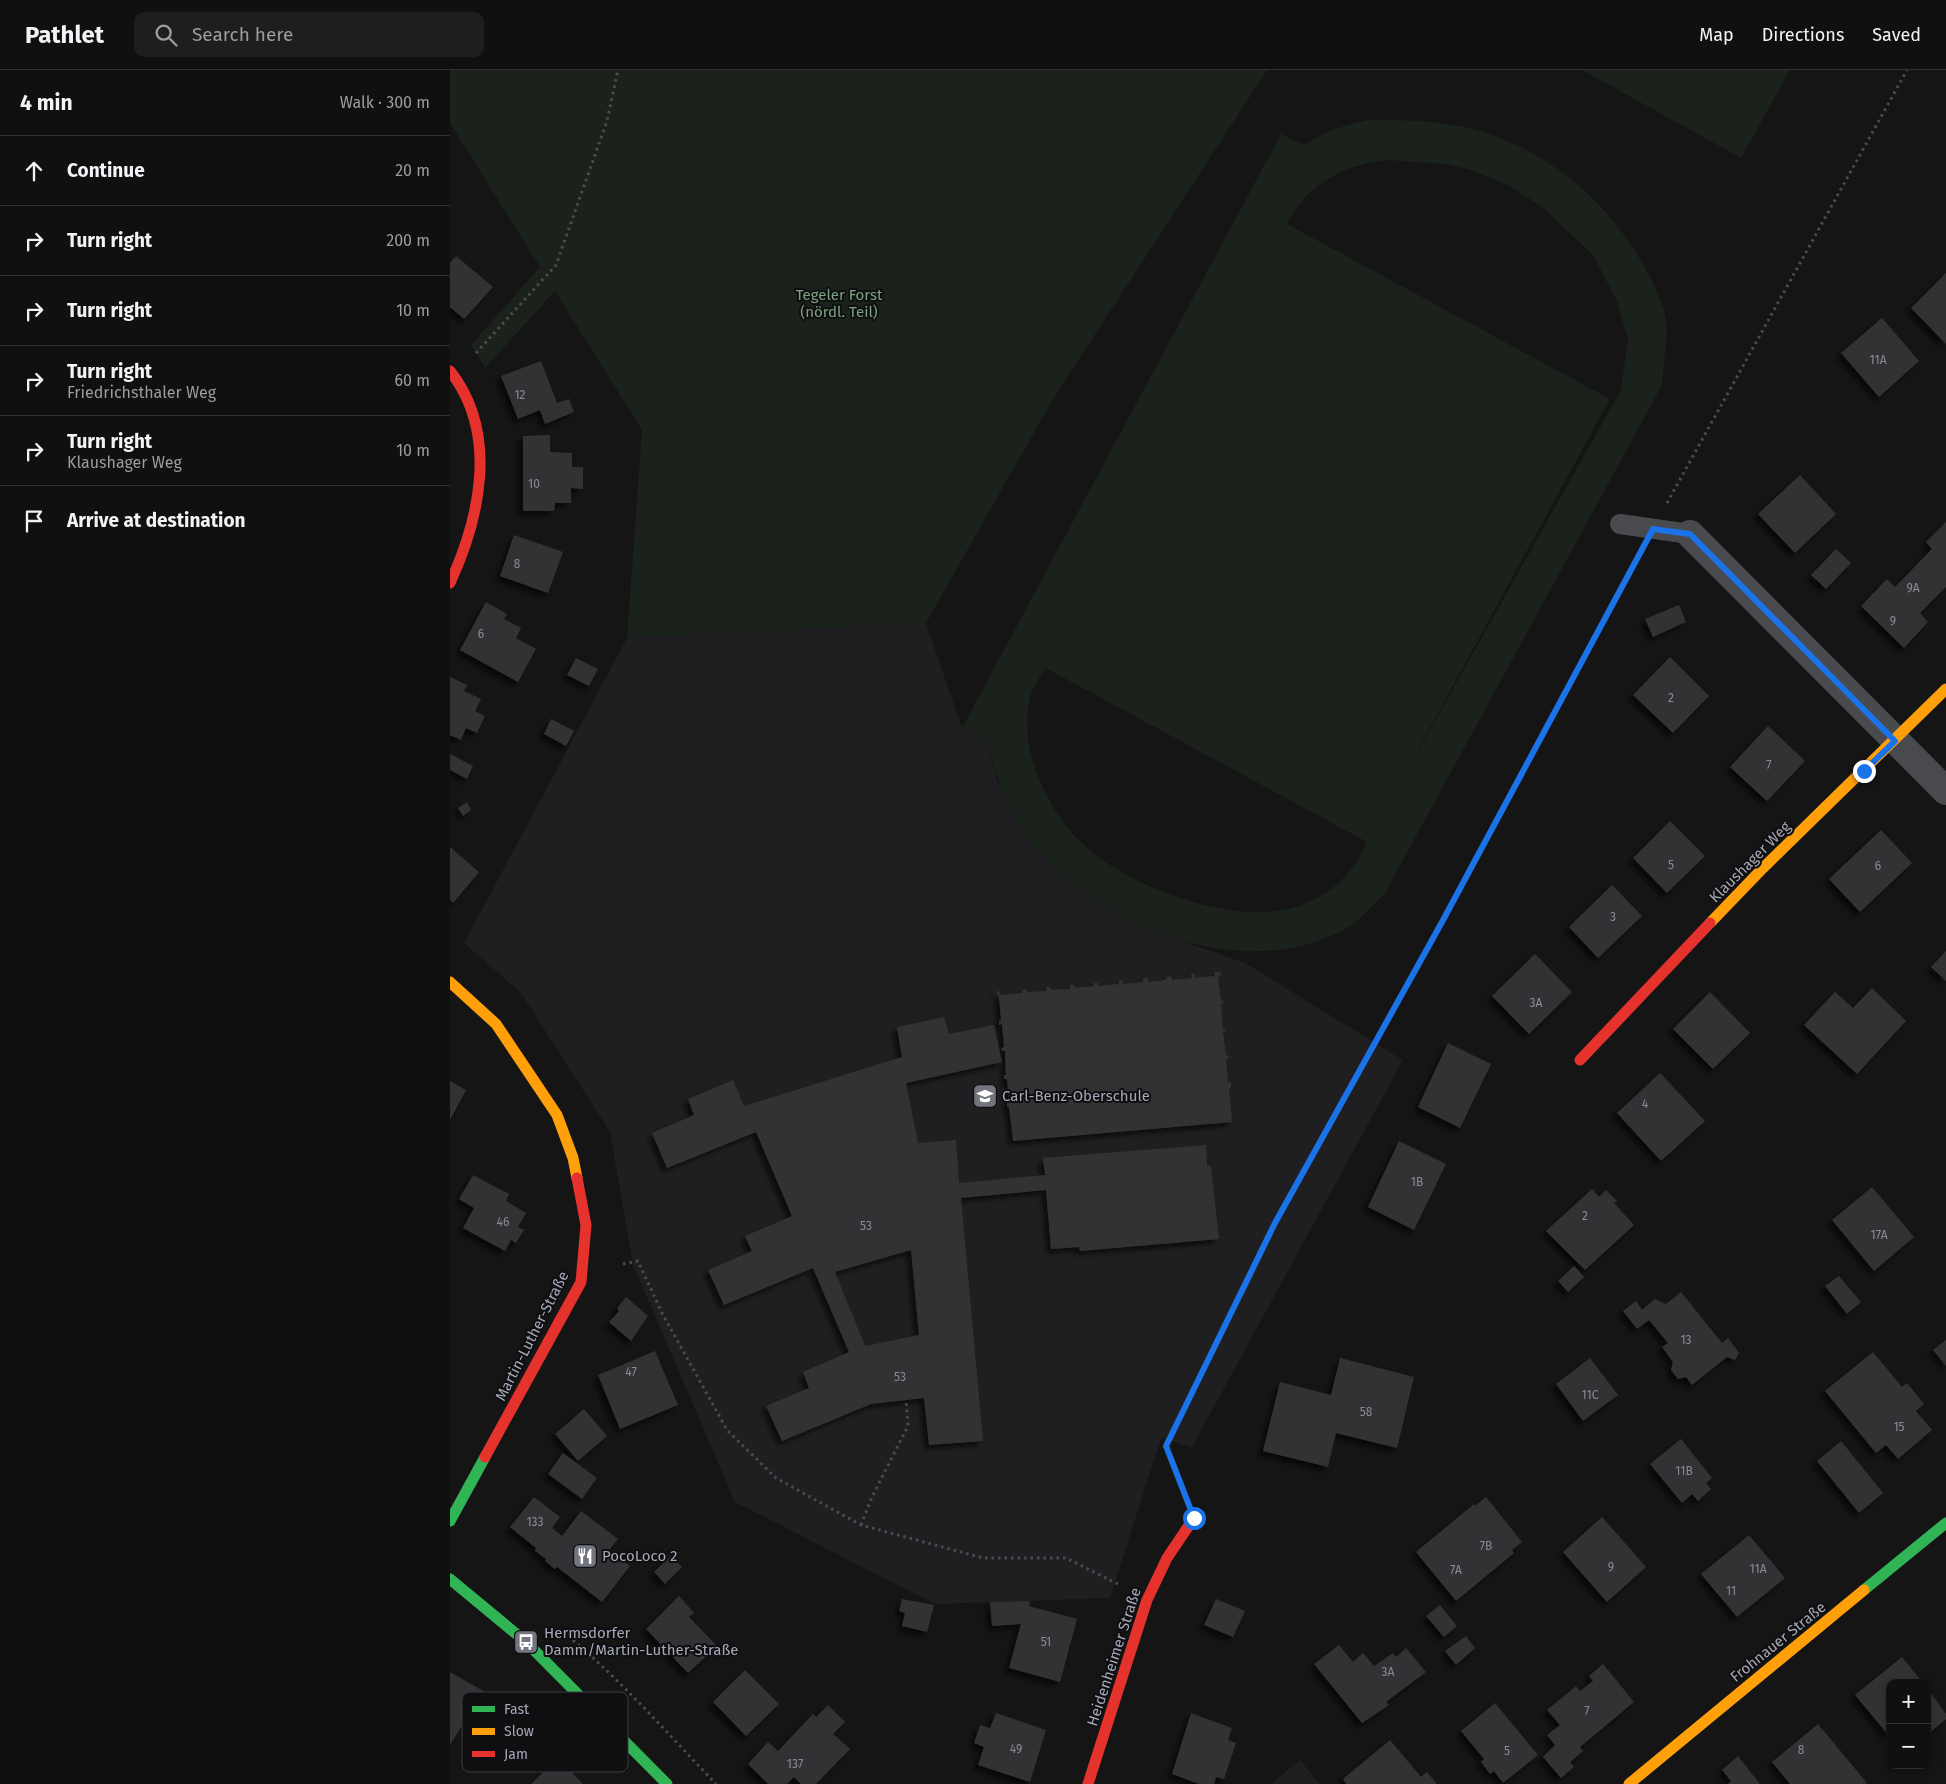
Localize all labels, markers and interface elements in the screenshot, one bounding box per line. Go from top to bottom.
search box [134,12,484,57]
text: Pathlet [25,21,104,49]
icon: search [152,21,180,49]
text: Search here [192,23,293,46]
text: Map [1699,24,1734,46]
text: Directions [1762,24,1844,46]
text: Saved [1872,24,1921,46]
text: 4 min [20,90,73,116]
text: Walk · 300 m [340,93,430,112]
icon: ahead [20,157,48,185]
text: Continue [67,159,145,182]
text: 20 m [395,161,430,180]
icon: right [20,227,48,255]
text: Turn right [67,229,152,252]
text: 200 m [386,231,430,250]
park label: Tegeler Forst (nördl. Teil) [796,286,883,321]
icon: right [20,297,48,325]
text: Turn right [67,299,152,322]
text: 10 m [396,301,430,320]
house number: 11A [1869,353,1887,367]
text: Turn right [67,360,152,383]
icon: right [20,367,48,395]
text: 60 m [395,371,430,390]
text: Friedrichsthaler Weg [67,383,216,402]
house number: 12 [514,388,526,402]
text: Turn right [67,430,152,453]
icon: right [20,437,48,465]
text: 10 m [396,441,430,460]
text: Klaushager Weg [67,453,182,472]
house number: 10 [528,477,540,491]
icon: arrive [20,507,48,535]
text: Arrive at destination [67,509,246,532]
house number: 8 [514,557,521,571]
house number: 9A [1906,581,1920,595]
house number: 9 [1890,614,1896,628]
house number: 6 [478,627,484,641]
house number: 2 [1668,691,1674,705]
house number: 7 [1766,758,1772,772]
route end [1853,760,1876,783]
street label: Klaushager Weg [1706,817,1795,906]
house number: 5 [1668,858,1674,872]
house number: 6 [1875,859,1881,873]
house number: 3 [1610,910,1616,924]
house number: 3A [1530,996,1543,1010]
school or university icon: Carl-Benz-Oberschule [972,1083,998,1109]
place label: Carl-Benz-Oberschule [1002,1087,1150,1105]
house number: 4 [1642,1097,1649,1111]
house number: 1B [1411,1175,1423,1189]
house number: 2 [1582,1209,1588,1223]
house number: 46 [497,1215,509,1229]
house number: 53 [860,1219,872,1233]
house number: 17A [1870,1228,1888,1242]
street label: Martin-Luther-Straße [491,1268,573,1404]
house number: 13 [1680,1333,1692,1347]
house number: 47 [625,1365,637,1379]
house number: 53 [894,1370,906,1384]
house number: 11C [1582,1388,1599,1402]
house number: 58 [1360,1405,1373,1419]
house number: 15 [1893,1420,1905,1434]
house number: 11B [1675,1464,1693,1478]
route start [1183,1507,1206,1530]
house number: 133 [526,1515,544,1529]
house number: 7B [1480,1539,1492,1553]
restaurant icon: PocoLoco 2 [572,1543,598,1569]
place label: PocoLoco 2 [602,1547,678,1565]
house number: 9 [1608,1560,1614,1574]
house number: 11A [1749,1562,1767,1576]
house number: 7A [1450,1563,1462,1577]
house number: 11 [1726,1584,1736,1598]
street label: Heidenheimer Straße [1083,1585,1145,1729]
street label: Frohnauer Straße [1727,1598,1829,1686]
place label: Hermsdorfer Damm/Martin-Luther-Straße [544,1624,738,1659]
bus stop icon: Hermsdorfer Damm/Martin-Luther-Straße [513,1629,539,1655]
house number: 51 [1041,1635,1051,1649]
house number: 3A [1382,1665,1395,1679]
map controls [1886,1679,1931,1769]
button: + [1886,1679,1931,1724]
legend [462,1692,628,1772]
text: Fast [504,1701,530,1718]
house number: 7 [1584,1704,1590,1718]
text: Slow [504,1723,534,1740]
button: − [1886,1724,1931,1769]
house number: 49 [1010,1742,1022,1756]
house number: 8 [1798,1743,1805,1757]
house number: 5 [1504,1744,1510,1758]
text: Jam [504,1746,528,1763]
house number: 137 [787,1757,803,1771]

